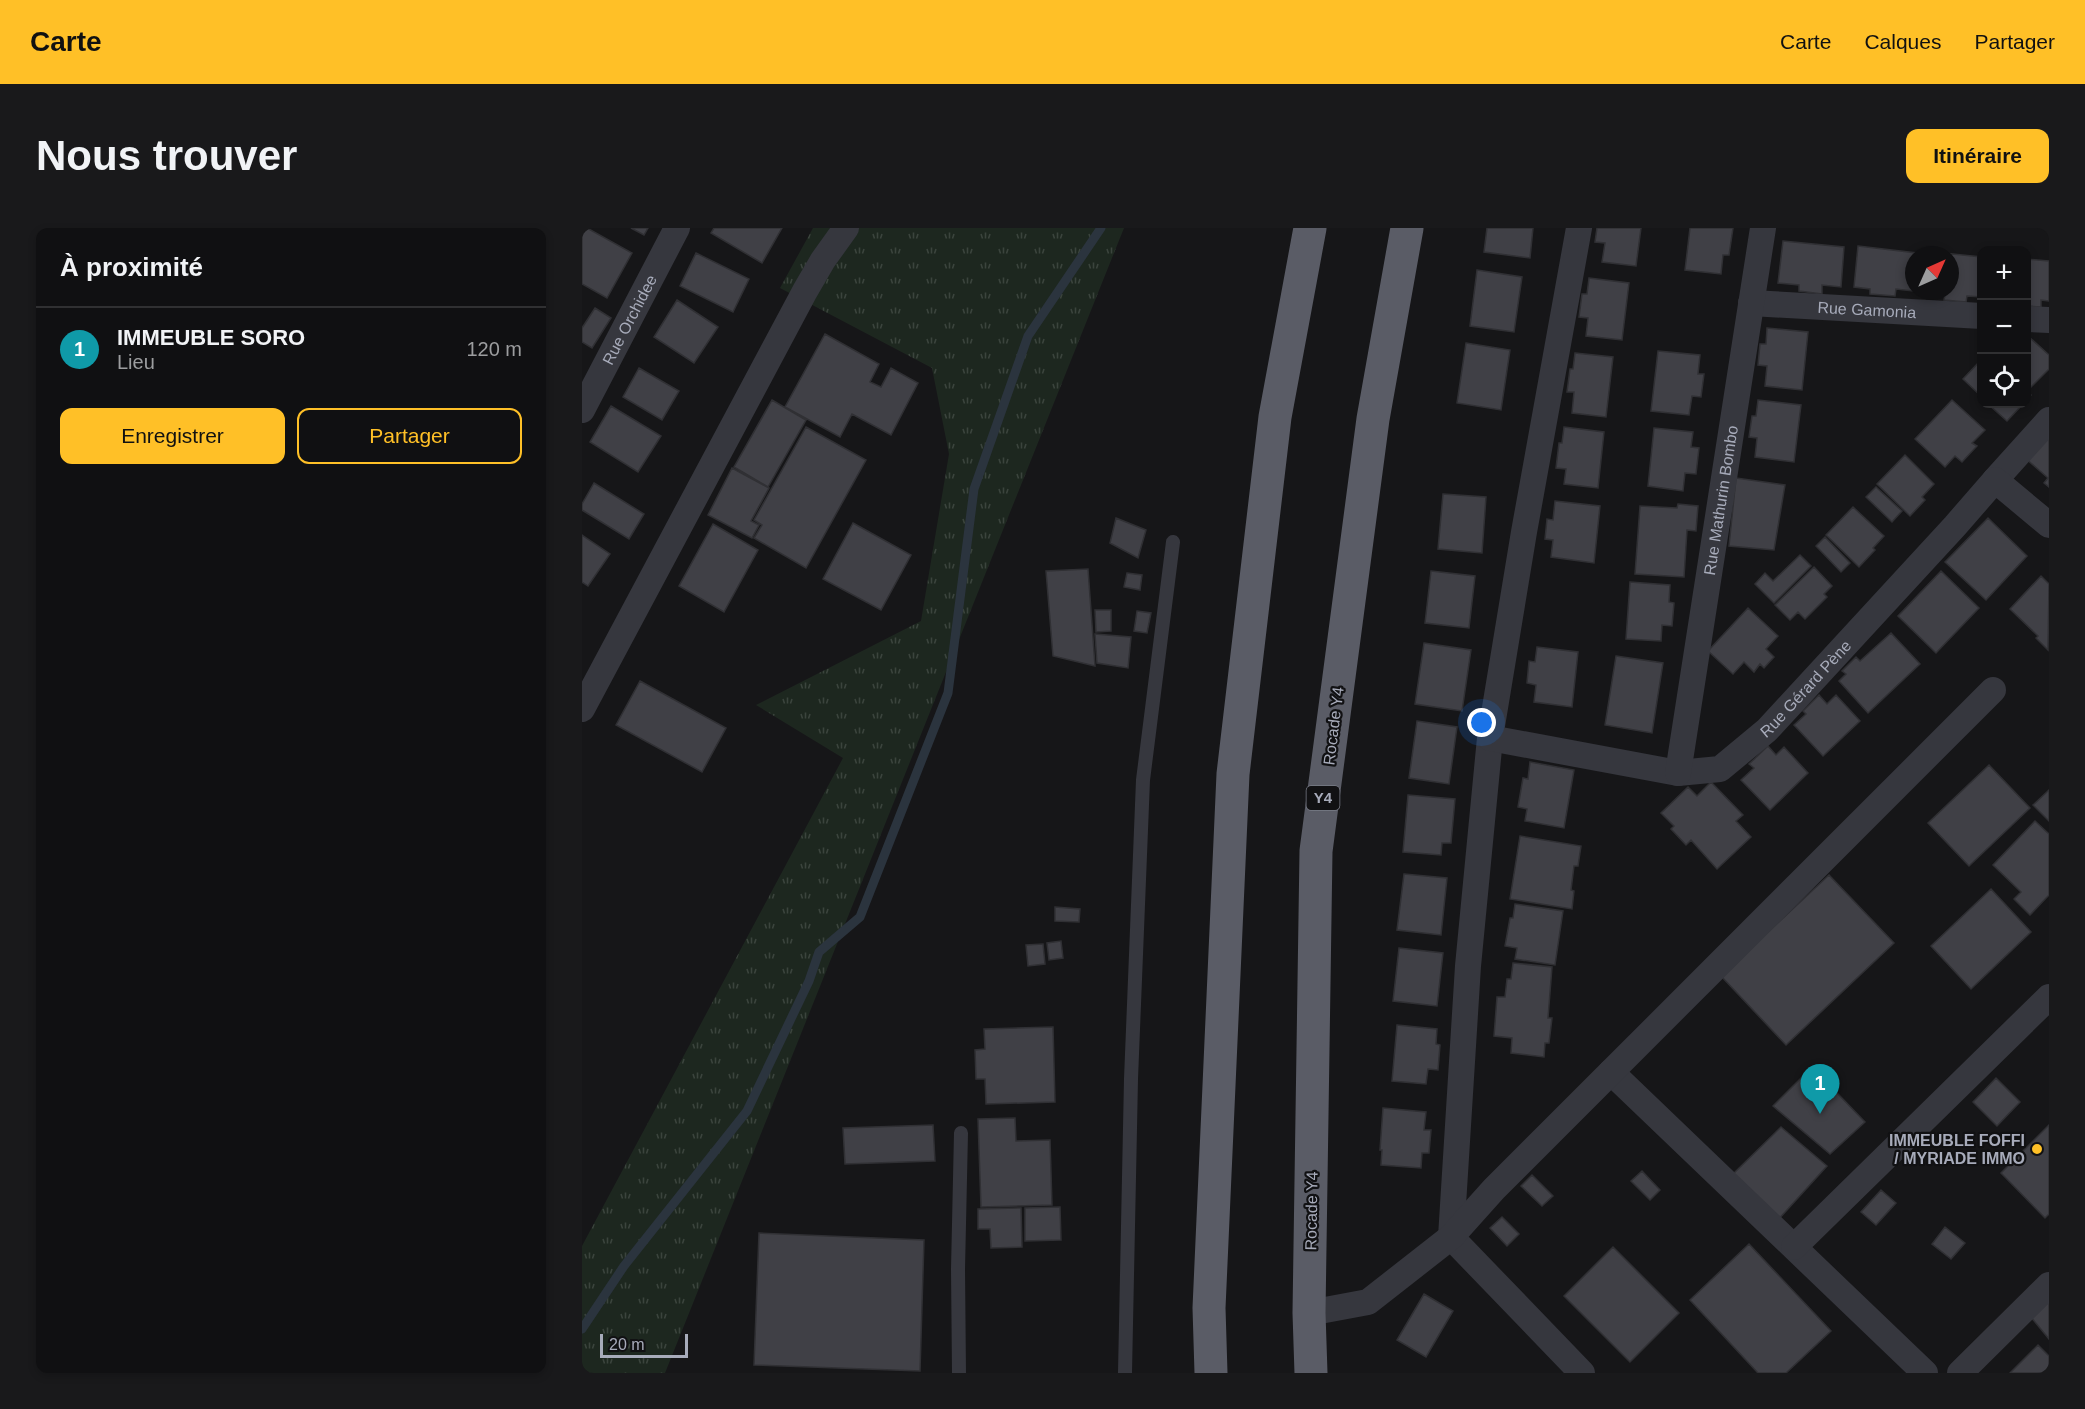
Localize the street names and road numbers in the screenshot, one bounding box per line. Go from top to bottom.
street label: Rue Orchidee [599,272,660,368]
street label: Rue Gamonia [1817,299,1917,321]
street label: Rue Mathurin Bombo [1701,424,1741,576]
street label: Rue Gérard Pène [1757,637,1854,741]
street label: Rocade Y4 [1320,686,1347,766]
road number: Y4 [1306,786,1340,810]
street label: Rocade Y4 [1302,1171,1321,1251]

